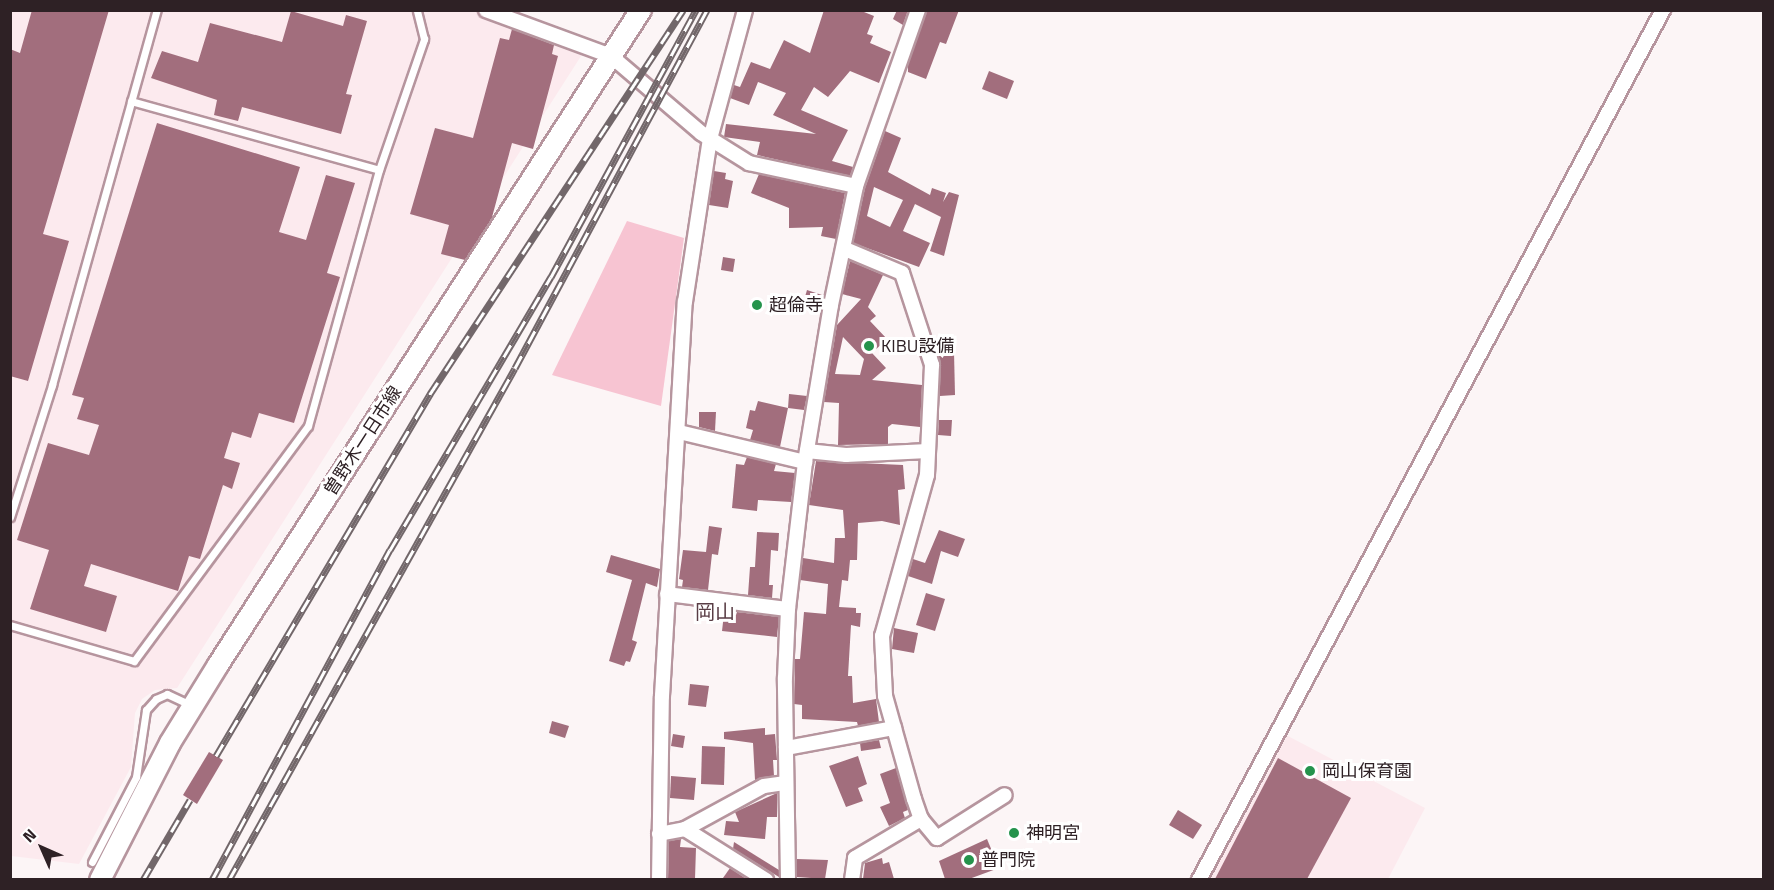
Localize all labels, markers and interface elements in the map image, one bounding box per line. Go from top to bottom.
place label: 超倫寺 [769,294,823,316]
marker: 超倫寺 [750,298,764,312]
place label: KIBU設備 [881,335,954,357]
marker: KIBU設備 [862,339,876,353]
street label: 曽野木一日市線 [320,382,406,500]
district label: 岡山 [695,599,735,623]
place label: 岡山保育園 [1322,760,1412,782]
marker: 岡山保育園 [1303,764,1317,778]
north arrow [12,818,72,878]
place label: 神明宮 [1026,822,1080,844]
text: N [17,823,42,848]
marker: 神明宮 [1007,826,1021,840]
place label: 普門院 [981,849,1035,871]
marker: 普門院 [962,853,976,867]

